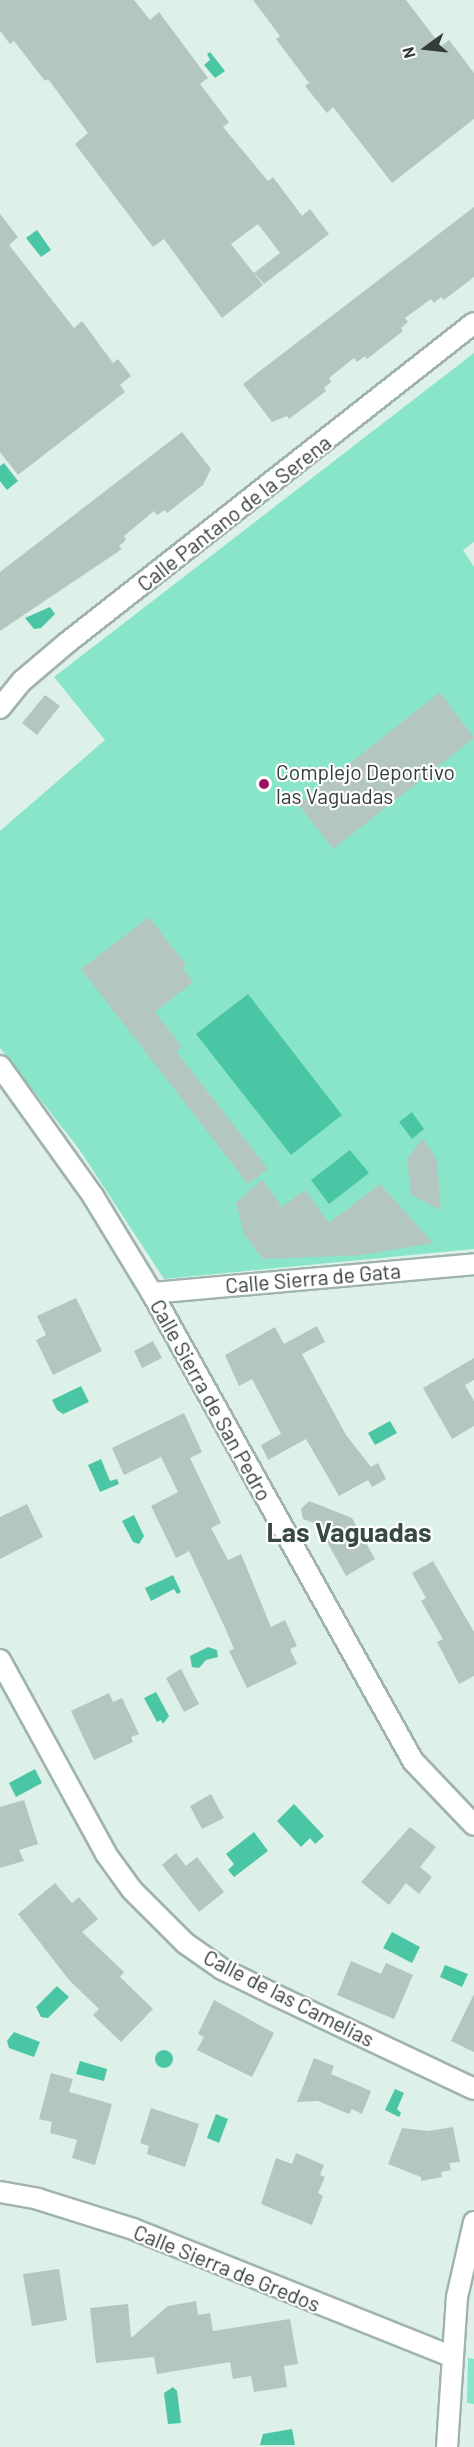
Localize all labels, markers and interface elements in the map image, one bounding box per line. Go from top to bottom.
north arrow [396,18,456,78]
text: N [398,45,419,60]
street label: Calle Pantano de la Serena [132,430,336,596]
place label: Complejo Deportivo las Vaguadas [276,759,455,809]
marker: Complejo Deportivo las Vaguadas [257,777,271,791]
street label: Calle Sierra de Gata [224,1258,402,1298]
street label: Calle Sierra de San Pedro [145,1295,277,1505]
district label: Las Vaguadas [266,1516,432,1548]
street label: Calle de las Camelias [200,1944,378,2052]
street label: Calle Sierra de Gredos [130,2219,324,2317]

